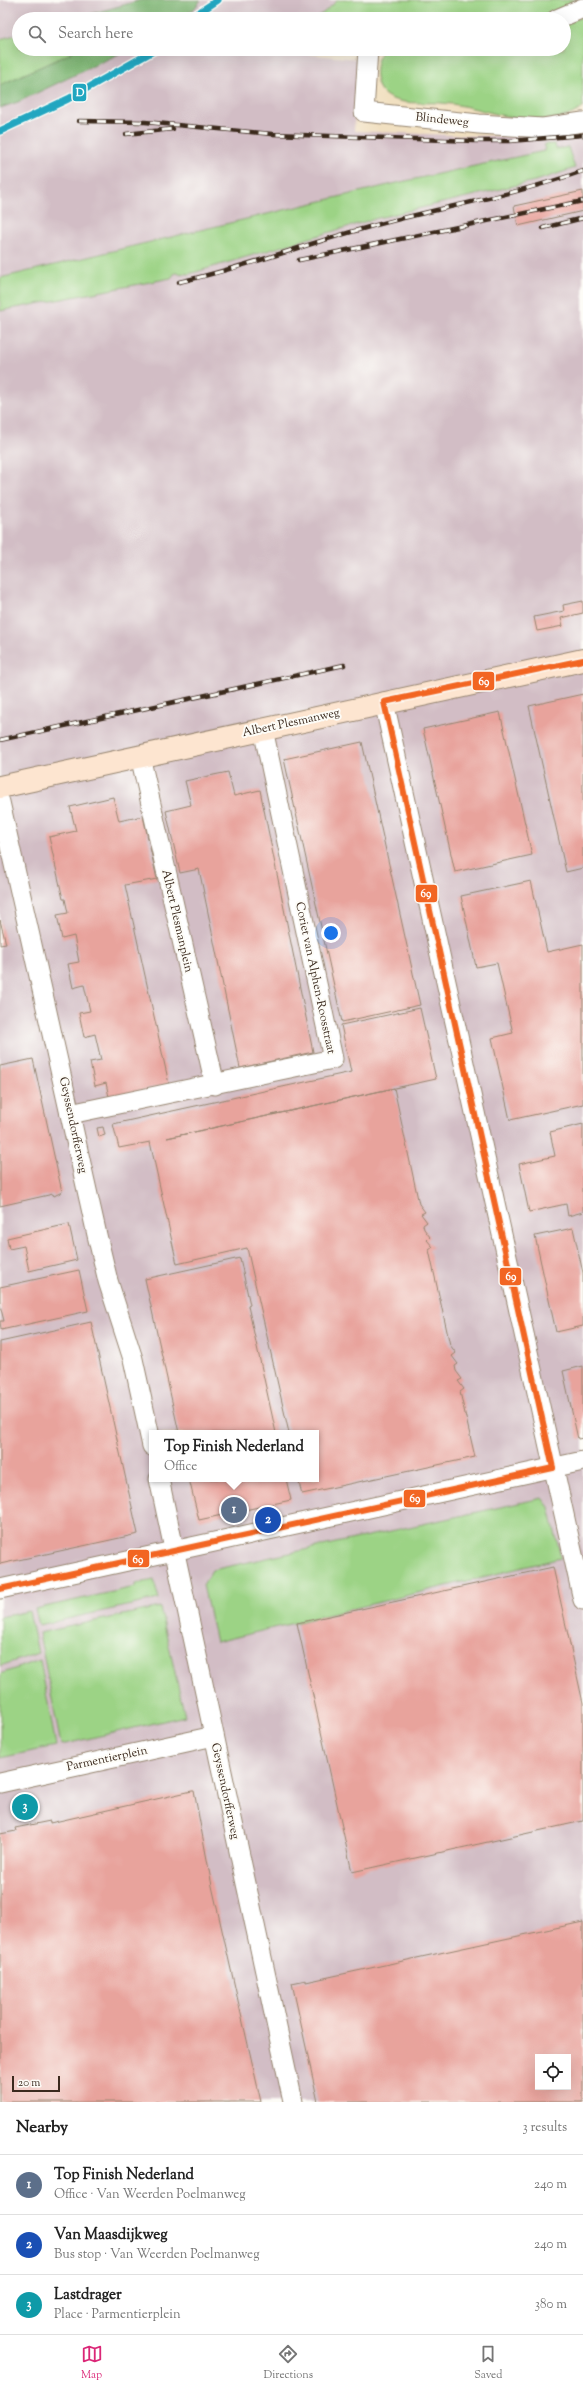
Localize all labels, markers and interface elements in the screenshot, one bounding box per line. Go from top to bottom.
search box [12,12,571,56]
icon: search [26,23,48,45]
text: Search here [58,24,133,45]
line badge: D [72,83,87,102]
text: D [75,85,85,101]
street label: Blindeweg [415,108,470,132]
line badge: 69 [472,671,495,691]
text: 69 [479,674,490,690]
street label: Albert Plesmanweg [241,704,341,742]
street label: Albert Plesmanplein [156,868,198,974]
line badge: 69 [415,884,438,903]
text: 69 [421,886,432,902]
street label: Coriet van Alphen-Roosstraat [290,900,340,1056]
your location [321,923,341,943]
street label: Geyssendorfferweg [54,1075,92,1175]
line badge: 69 [499,1267,522,1286]
text: 69 [506,1269,517,1285]
popup [149,1430,319,1482]
text: Top Finish Nederland [164,1437,304,1458]
text: Office [164,1458,197,1476]
line badge: 69 [403,1489,426,1508]
text: 69 [410,1491,421,1507]
pin: 1 [221,1495,247,1525]
pin: 2 [255,1505,281,1535]
line badge: 69 [127,1549,150,1568]
text: 69 [133,1552,144,1568]
street label: Geyssendorfferweg [206,1741,244,1841]
street label: Parmentierplein [65,1742,149,1776]
pin: 3 [12,1792,38,1822]
map controls [535,2054,571,2090]
button: locate [535,2054,571,2090]
scale bar [12,2074,60,2093]
text: 20 m [18,2075,40,2091]
text: Nearby [16,2116,68,2140]
text: 3 results [522,2119,567,2137]
text: Top Finish Nederland [54,2165,194,2186]
text: 1 [27,2176,31,2194]
text: 240 m [534,2176,567,2194]
text: Office · Van Weerden Poelmanweg [54,2186,246,2204]
text: Van Maasdijkweg [54,2225,168,2246]
text: 2 [26,2236,32,2254]
text: 240 m [534,2236,567,2254]
text: Bus stop · Van Weerden Poelmanweg [54,2246,259,2264]
text: Lastdrager [54,2285,122,2306]
text: 3 [26,2296,32,2314]
text: 380 m [535,2296,567,2314]
text: Place · Parmentierplein [54,2306,181,2324]
tab: Map [81,2343,103,2383]
tab: Directions [264,2343,313,2383]
tab: Saved [474,2343,502,2383]

